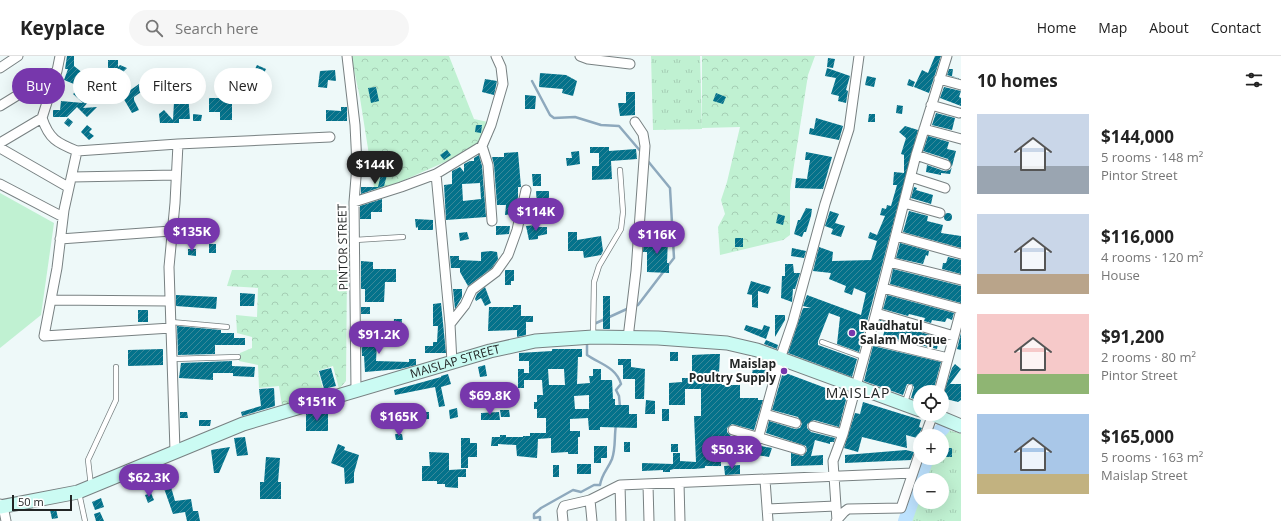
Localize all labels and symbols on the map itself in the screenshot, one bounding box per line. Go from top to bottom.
pin: $144K [347,151,403,185]
pin: $114K [508,198,564,232]
street label: PINTOR STREET [333,203,352,290]
pin: $135K [164,218,220,252]
pin: $116K [629,221,685,255]
place label: Raudhatul Salam Mosque [860,317,947,348]
pin: $91.2K [346,321,412,355]
marker: Raudhatul Salam Mosque [847,328,857,338]
street label: MAISLAP STREET [408,340,502,382]
place label: Maislap Poultry Supply [689,355,776,386]
marker: Maislap Poultry Supply [779,366,789,376]
pin: $69.8K [457,382,523,416]
district label: MAISLAP [826,383,890,402]
pin: $151K [289,388,345,422]
pin: $165K [371,403,427,437]
pin: $50.3K [699,436,765,470]
pin: $62.3K [116,464,182,498]
scale bar [12,493,72,512]

